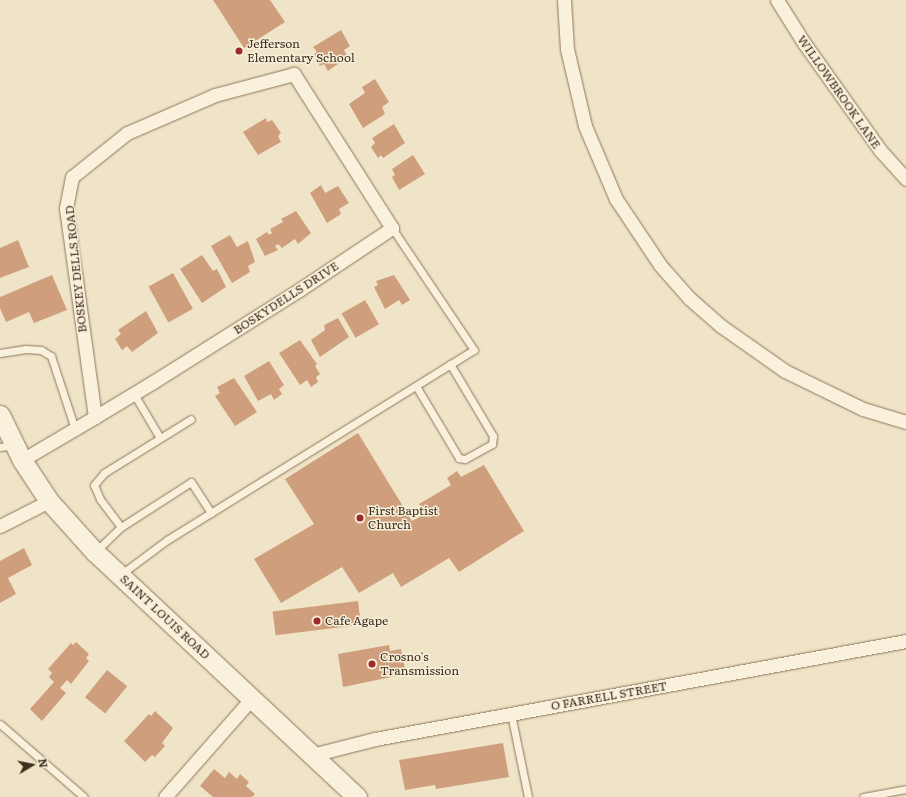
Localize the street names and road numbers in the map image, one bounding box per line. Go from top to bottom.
street label: WILLOWBROOK LANE [794,33,884,151]
street label: BOSKEY DELLS ROAD [62,205,90,333]
street label: BOSKYDELLS DRIVE [231,259,341,337]
street label: SAINT LOUIS ROAD [117,572,213,662]
street label: O FARRELL STREET [550,679,668,713]

